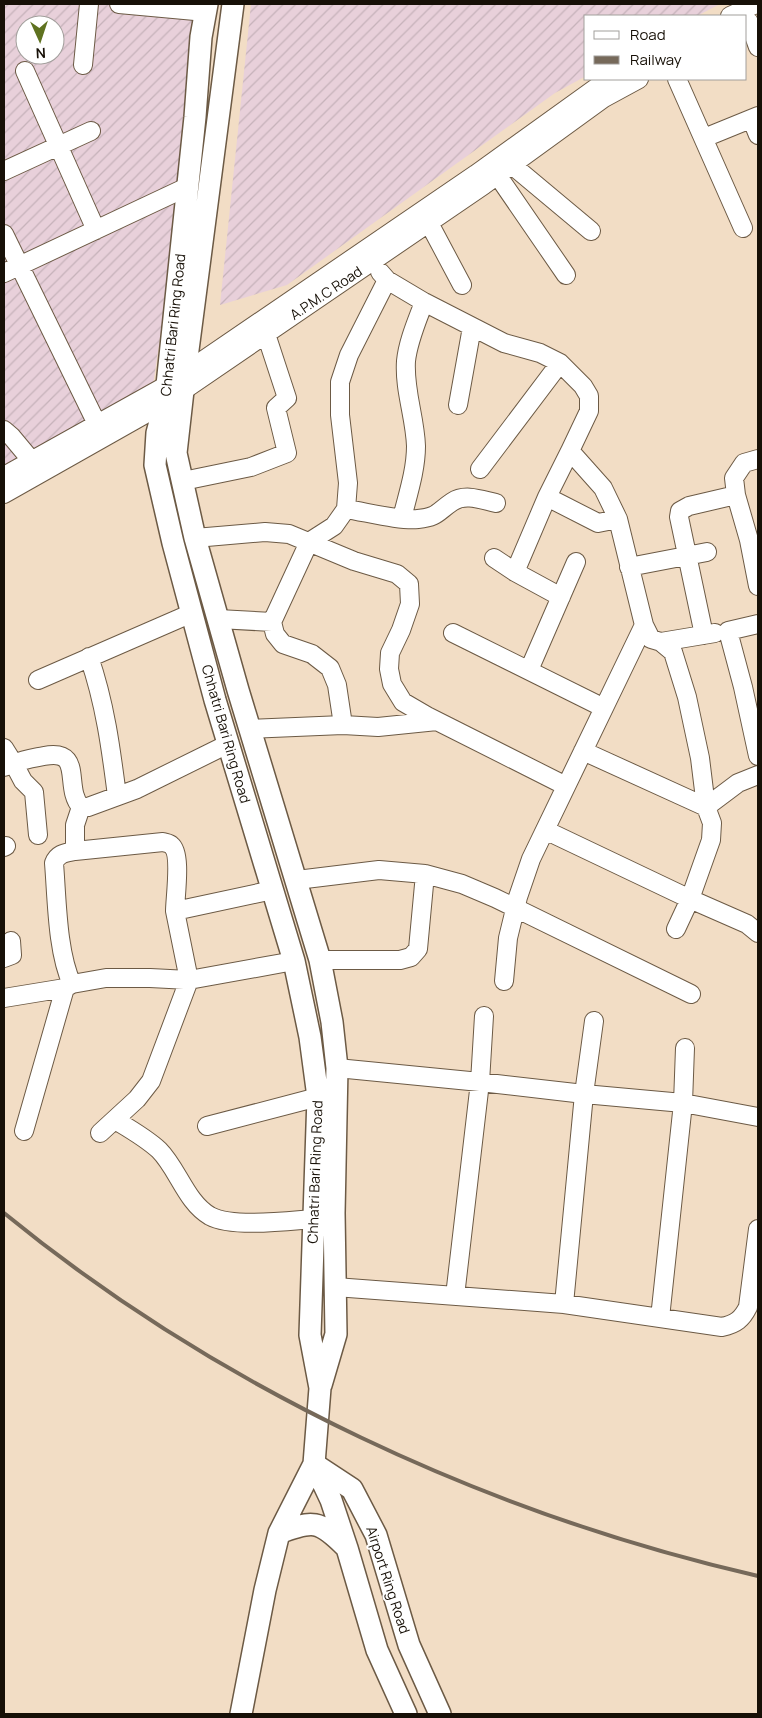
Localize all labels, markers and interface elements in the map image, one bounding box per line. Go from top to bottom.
north arrow [15,15,65,65]
legend [584,15,747,80]
text: Road [630,24,666,45]
text: N [35,44,46,63]
text: Railway [630,49,682,70]
street label: Chhatri Bari Ring Road [156,253,189,397]
street label: A.P.M.C Road [286,261,366,324]
street label: Chhatri Bari Ring Road [198,662,255,805]
street label: Chhatri Bari Ring Road [303,1100,326,1244]
street label: Airport Ring Road [362,1524,415,1636]

